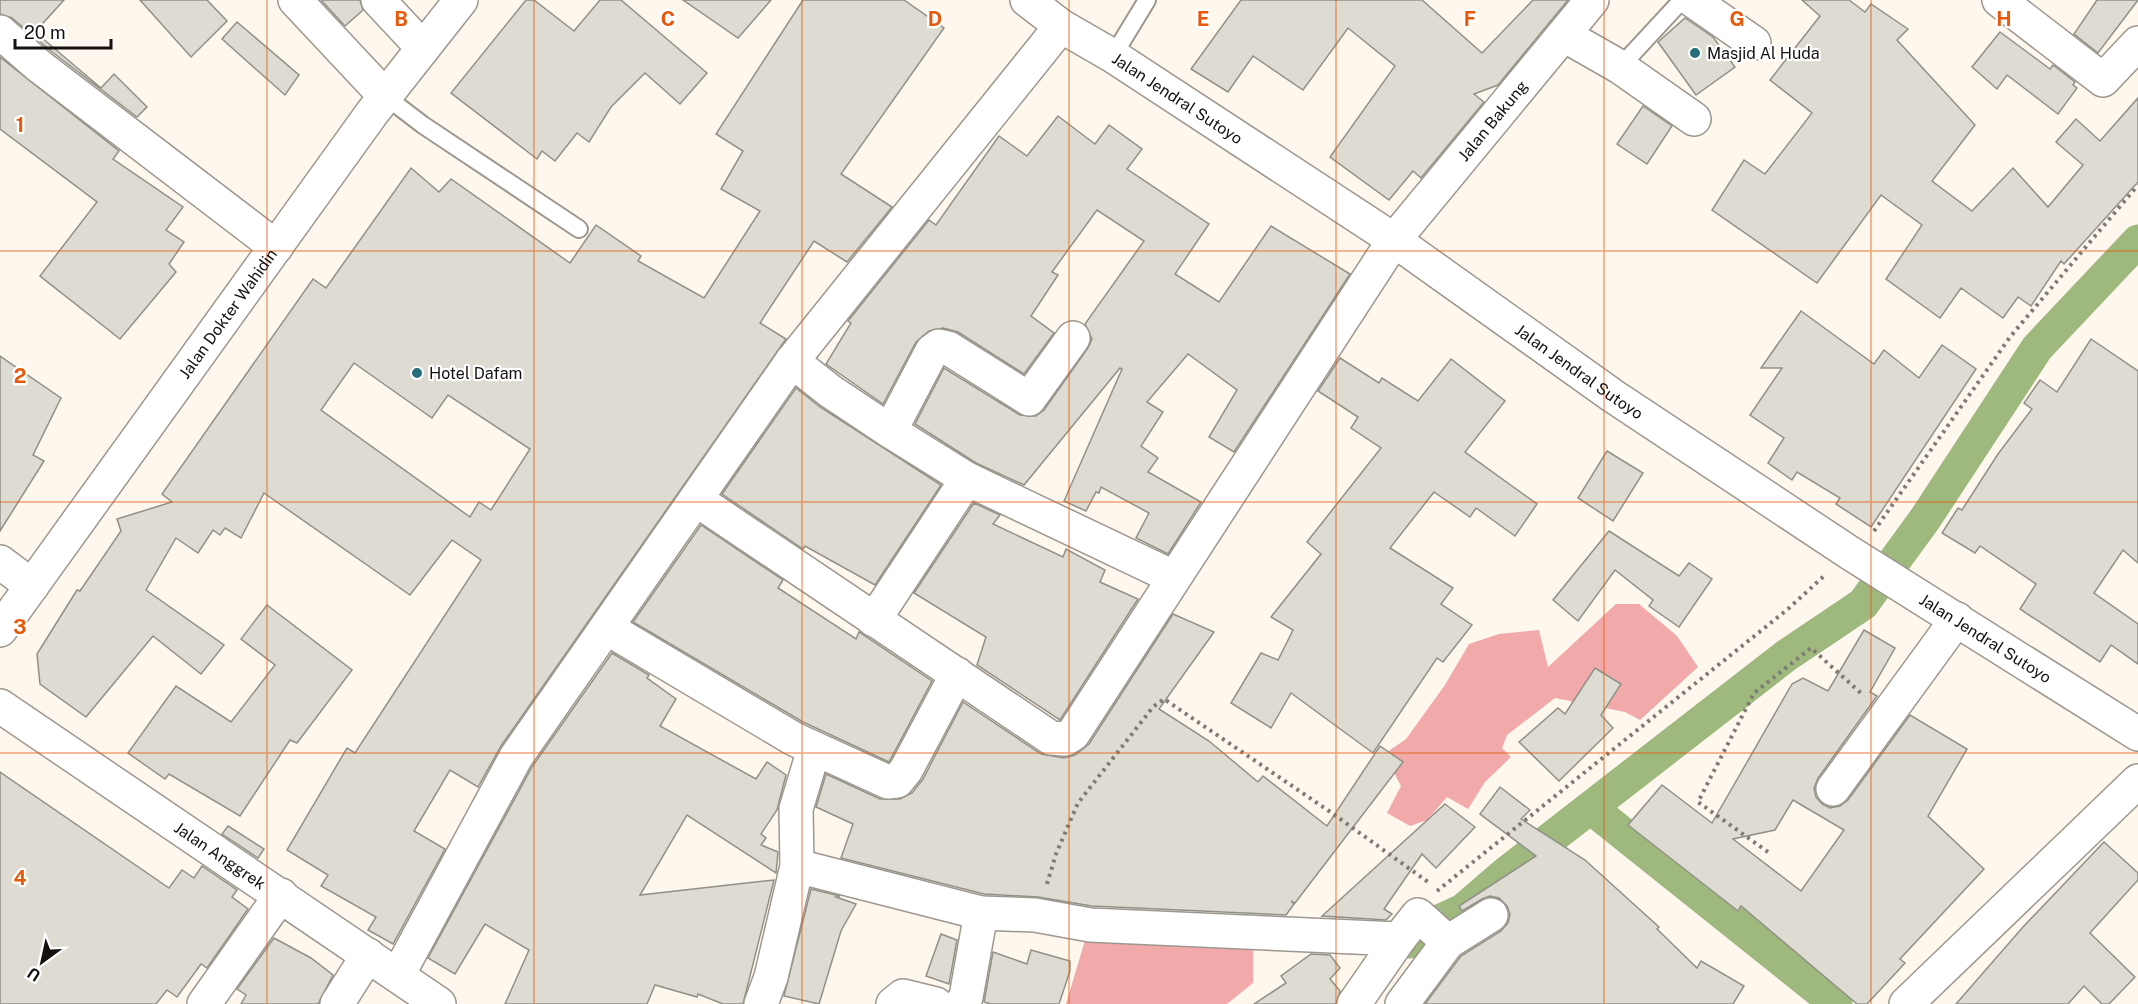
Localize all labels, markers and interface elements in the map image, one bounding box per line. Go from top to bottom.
text: B [394,7,408,31]
text: C [661,7,675,31]
text: D [928,7,942,31]
text: E [1197,7,1209,31]
text: F [1464,7,1476,31]
text: G [1729,7,1745,31]
text: H [1996,7,2012,31]
scale bar [15,12,111,50]
text: 20 m [24,22,66,43]
place label: Masjid Al Huda [1707,44,1820,63]
marker: Masjid Al Huda [1688,46,1702,60]
street label: Jalan Jendral Sutoyo [1109,49,1246,148]
street label: Jalan Bakung [1454,76,1531,165]
text: 1 [16,113,24,137]
street label: Jalan Dokter Wahidin [175,245,281,382]
street label: Jalan Jendral Sutoyo [1512,320,1647,423]
text: 2 [14,364,26,388]
place label: Hotel Dafam [429,364,522,383]
marker: Hotel Dafam [410,366,424,380]
street label: Jalan Jendral Sutoyo [1916,590,2055,687]
text: 3 [13,615,27,639]
street label: Jalan Anggrek [171,818,269,893]
text: 4 [13,866,27,890]
north arrow [12,932,72,992]
text: U [24,963,44,985]

